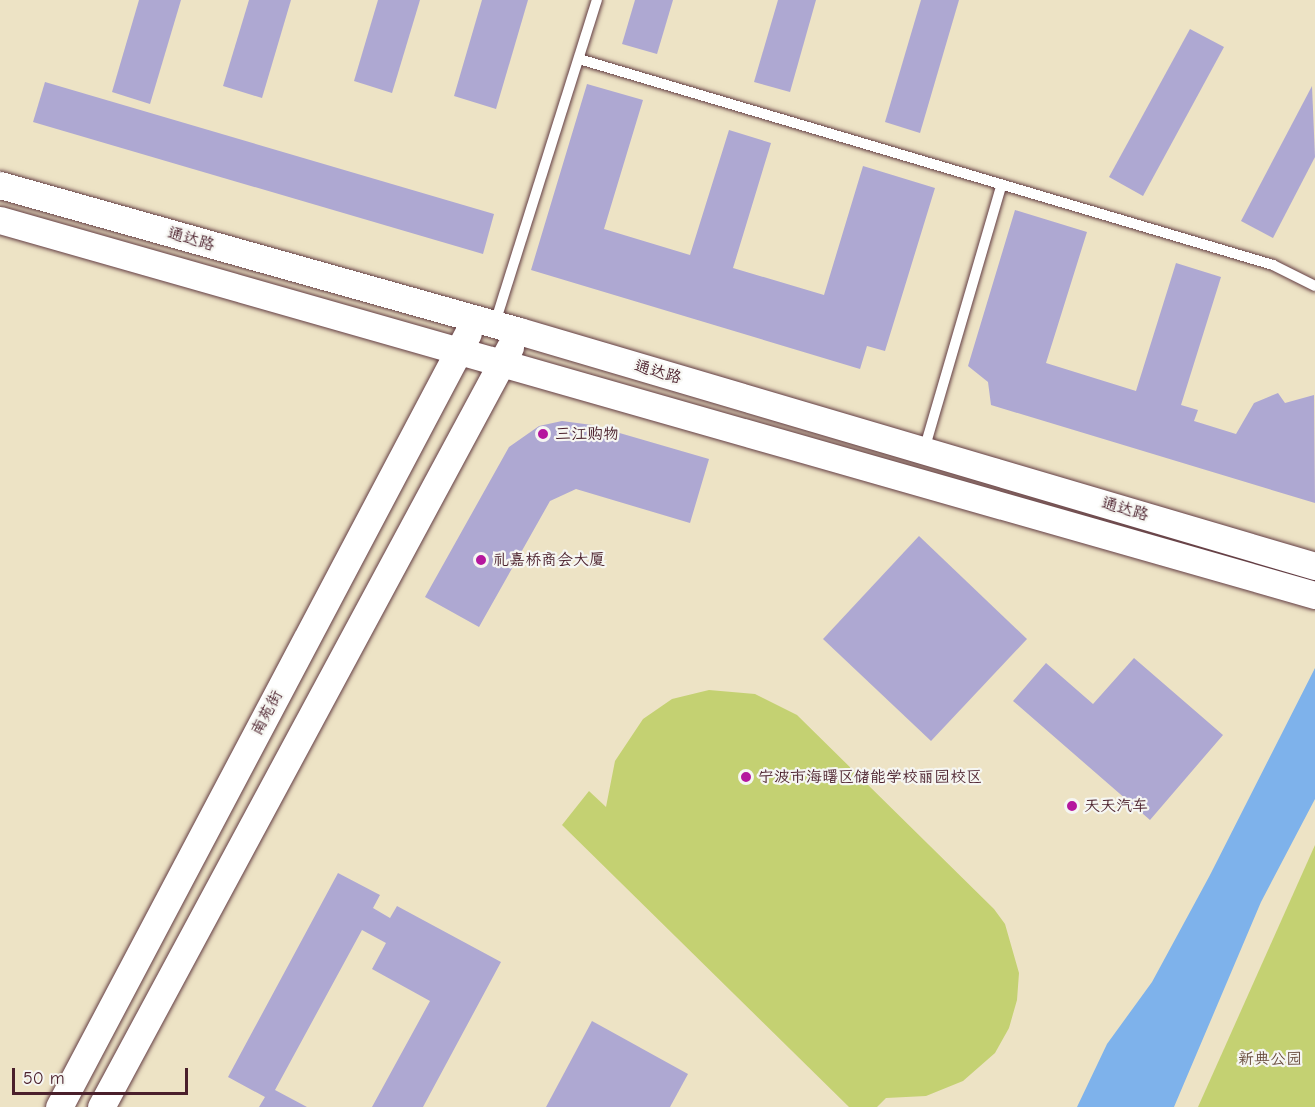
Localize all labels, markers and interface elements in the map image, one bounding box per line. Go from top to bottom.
street label: 通达路 [165,223,217,255]
street label: 通达路 [632,356,684,388]
place label: 三江购物 [555,424,619,444]
marker: 三江购物 [536,427,550,441]
street label: 通达路 [1099,493,1151,525]
place label: 礼嘉桥商会大厦 [493,550,605,570]
marker: 礼嘉桥商会大厦 [474,553,488,567]
street label: 南苑街 [247,687,287,739]
place label: 宁波市海曙区储能学校丽园校区 [758,767,982,787]
marker: 宁波市海曙区储能学校丽园校区 [739,770,753,784]
place label: 天天汽车 [1084,796,1148,816]
marker: 天天汽车 [1065,799,1079,813]
park label: 新典公园 [1238,1049,1302,1069]
scale bar [15,1056,190,1094]
text: 50 m [23,1068,65,1089]

